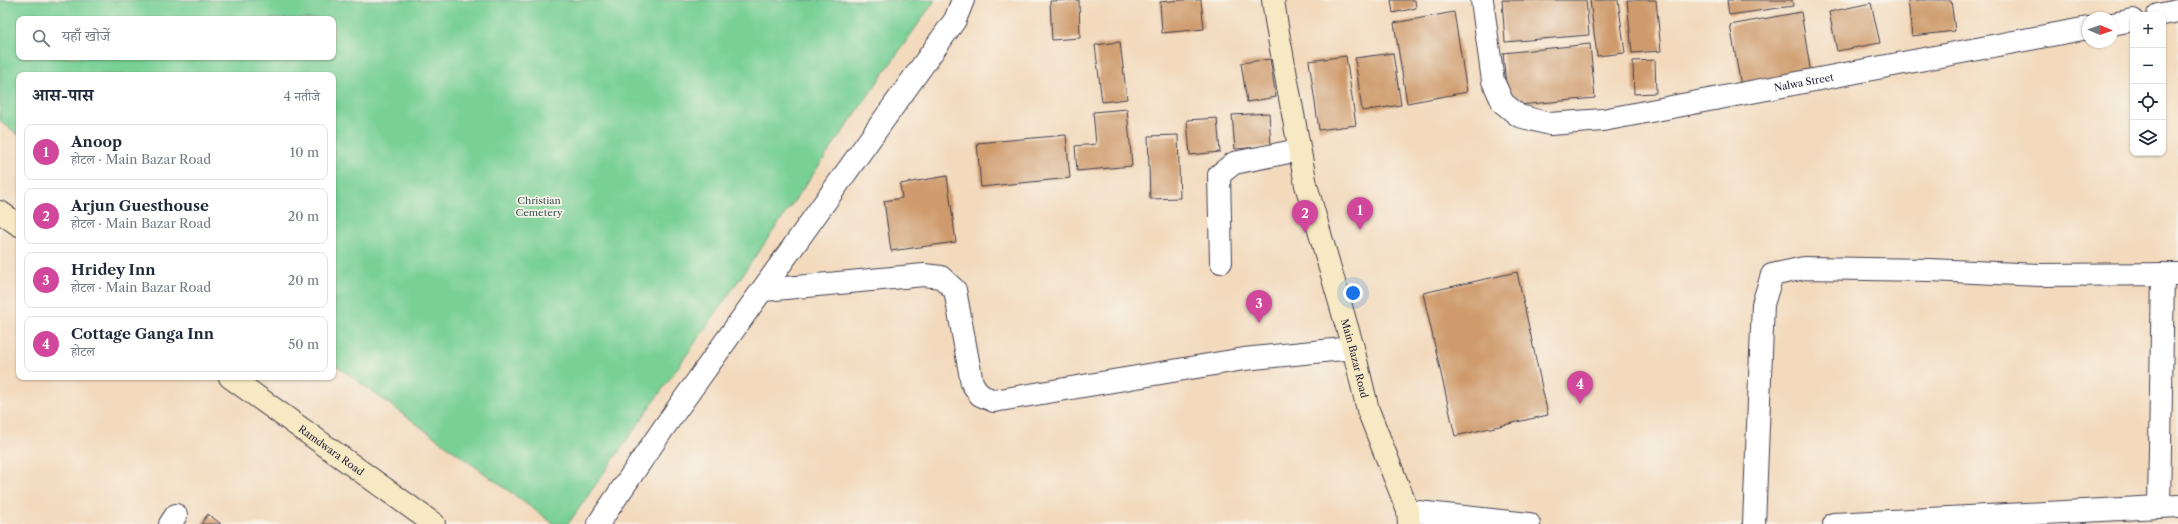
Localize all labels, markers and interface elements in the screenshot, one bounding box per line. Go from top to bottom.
north arrow [2082,12,2118,48]
map controls [2130,12,2166,156]
button: + [2130,12,2166,48]
search box [16,16,336,60]
text: यहाँ खोजें [62,26,110,45]
icon: search [30,27,52,49]
button: − [2130,48,2166,84]
street label: Nalwa Street [1773,70,1835,94]
button: locate [2130,84,2166,120]
text: आस-पास [32,85,94,105]
text: 4 नतीजे [283,88,320,104]
button: layers [2130,120,2166,156]
text: Anoop [71,132,122,151]
text: 1 [43,144,49,160]
text: 10 m [290,144,319,160]
text: होटल · Main Bazar Road [71,151,211,167]
park label: Christian Cemetery [515,194,563,219]
text: Arjun Guesthouse [71,196,209,215]
pin: 1 [1347,197,1373,230]
pin: 2 [1292,200,1318,233]
text: 2 [42,208,50,224]
text: 20 m [288,208,319,224]
text: होटल · Main Bazar Road [71,215,211,231]
text: Hridey Inn [71,260,155,279]
text: 3 [42,272,50,288]
text: 20 m [288,272,319,288]
text: होटल · Main Bazar Road [71,279,211,295]
your location [1343,283,1363,303]
pin: 3 [1246,290,1272,323]
street label: Main Bazar Road [1338,317,1371,399]
text: Cottage Ganga Inn [71,324,214,343]
text: 4 [42,336,50,352]
text: 50 m [288,336,319,352]
text: होटल [71,343,95,359]
pin: 4 [1567,371,1593,404]
street label: Ramdwara Road [296,422,367,479]

